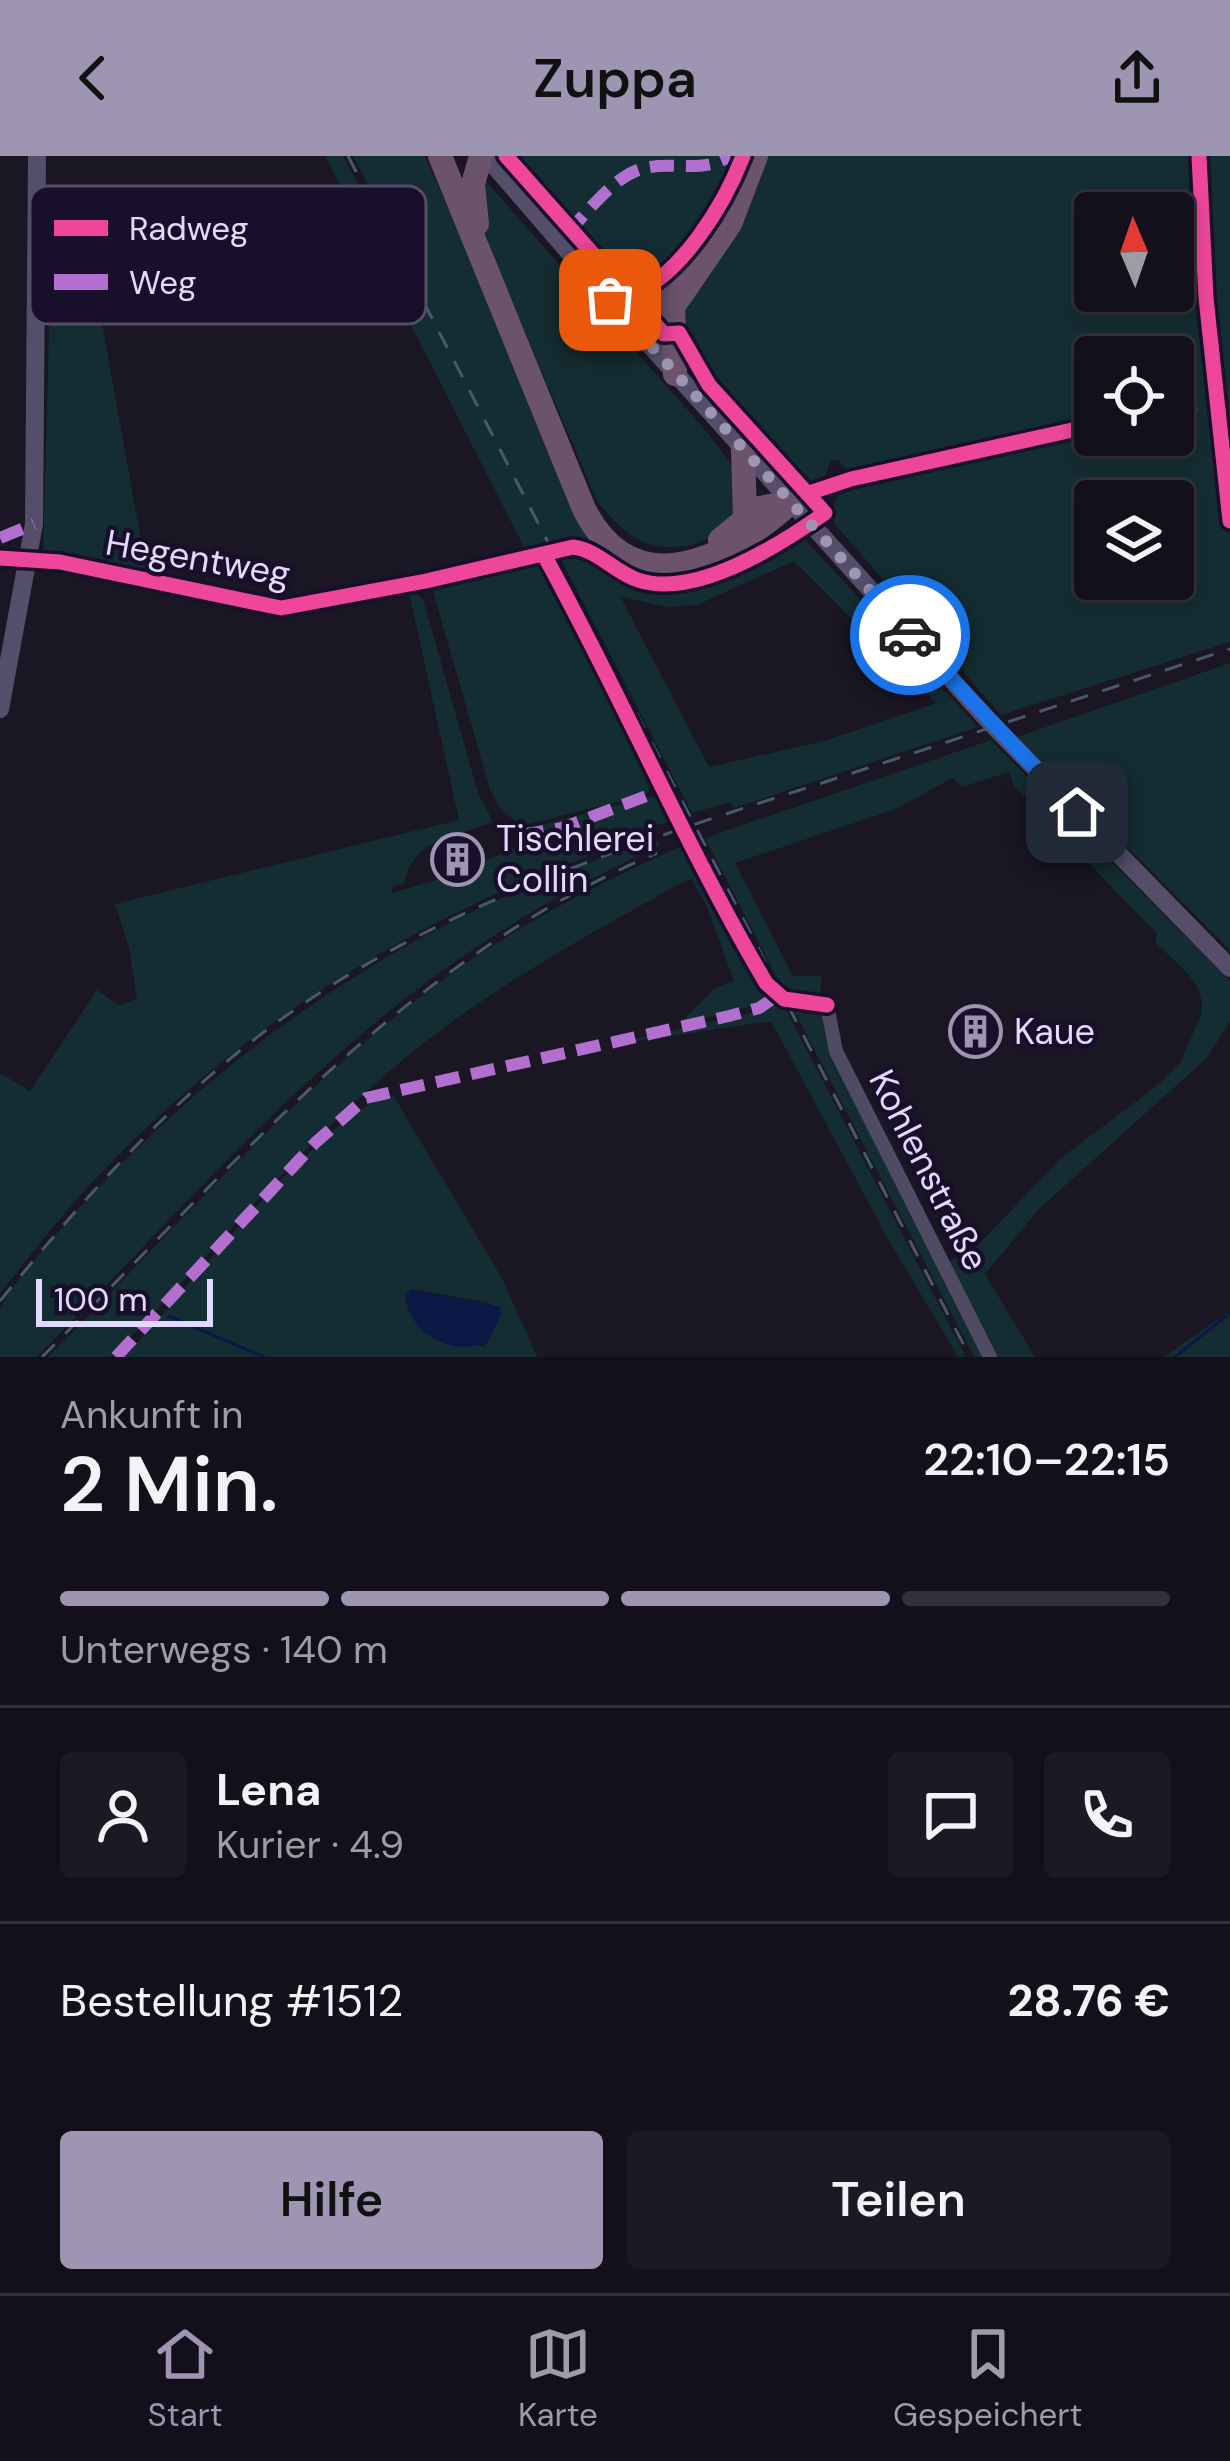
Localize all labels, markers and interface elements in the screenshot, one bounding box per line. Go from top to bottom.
text: Zuppa [533,43,697,114]
icon: back [60,45,126,111]
icon: share [1104,45,1170,111]
legend [30,186,426,324]
north arrow [1074,192,1194,312]
map controls [1074,192,1194,600]
text: Radweg [129,207,248,250]
pin [559,249,661,351]
text: Weg [129,261,196,304]
icon: bag [577,267,643,333]
button: locate [1074,336,1194,456]
button: layers [1074,480,1194,600]
street label: Hegentweg [102,519,294,597]
courier [850,575,970,695]
icon: car [877,602,943,668]
pin [1026,761,1128,863]
icon: home [1044,779,1110,845]
place label: Tischlerei Collin [496,815,654,903]
building icon: Tischlerei Collin [429,831,485,887]
building icon: Kaue [947,1003,1003,1059]
place label: Kaue [1014,1008,1095,1055]
street label: Kohlenstraße [858,1062,1000,1278]
scale bar [36,1273,213,1326]
text: 100 m [54,1278,148,1321]
text: Ankunft in [60,1389,243,1440]
text: 22:10–22:15 [923,1430,1170,1489]
text: 2 Min. [60,1434,278,1535]
text: Unterwegs · 140 m [60,1624,388,1675]
button: person [60,1752,186,1878]
button: chat [888,1752,1014,1878]
button: phone [1044,1752,1170,1878]
text: Lena [216,1760,321,1819]
text: Kurier · 4.9 [216,1819,404,1870]
text: Bestellung #1512 [60,1971,403,2030]
text: 28.76 € [1008,1971,1170,2030]
button: Hilfe [60,2131,603,2269]
button: Teilen [627,2131,1170,2269]
tab: Start [148,2321,223,2436]
tab: Karte [518,2321,598,2436]
tab: Gespeichert [893,2321,1082,2436]

